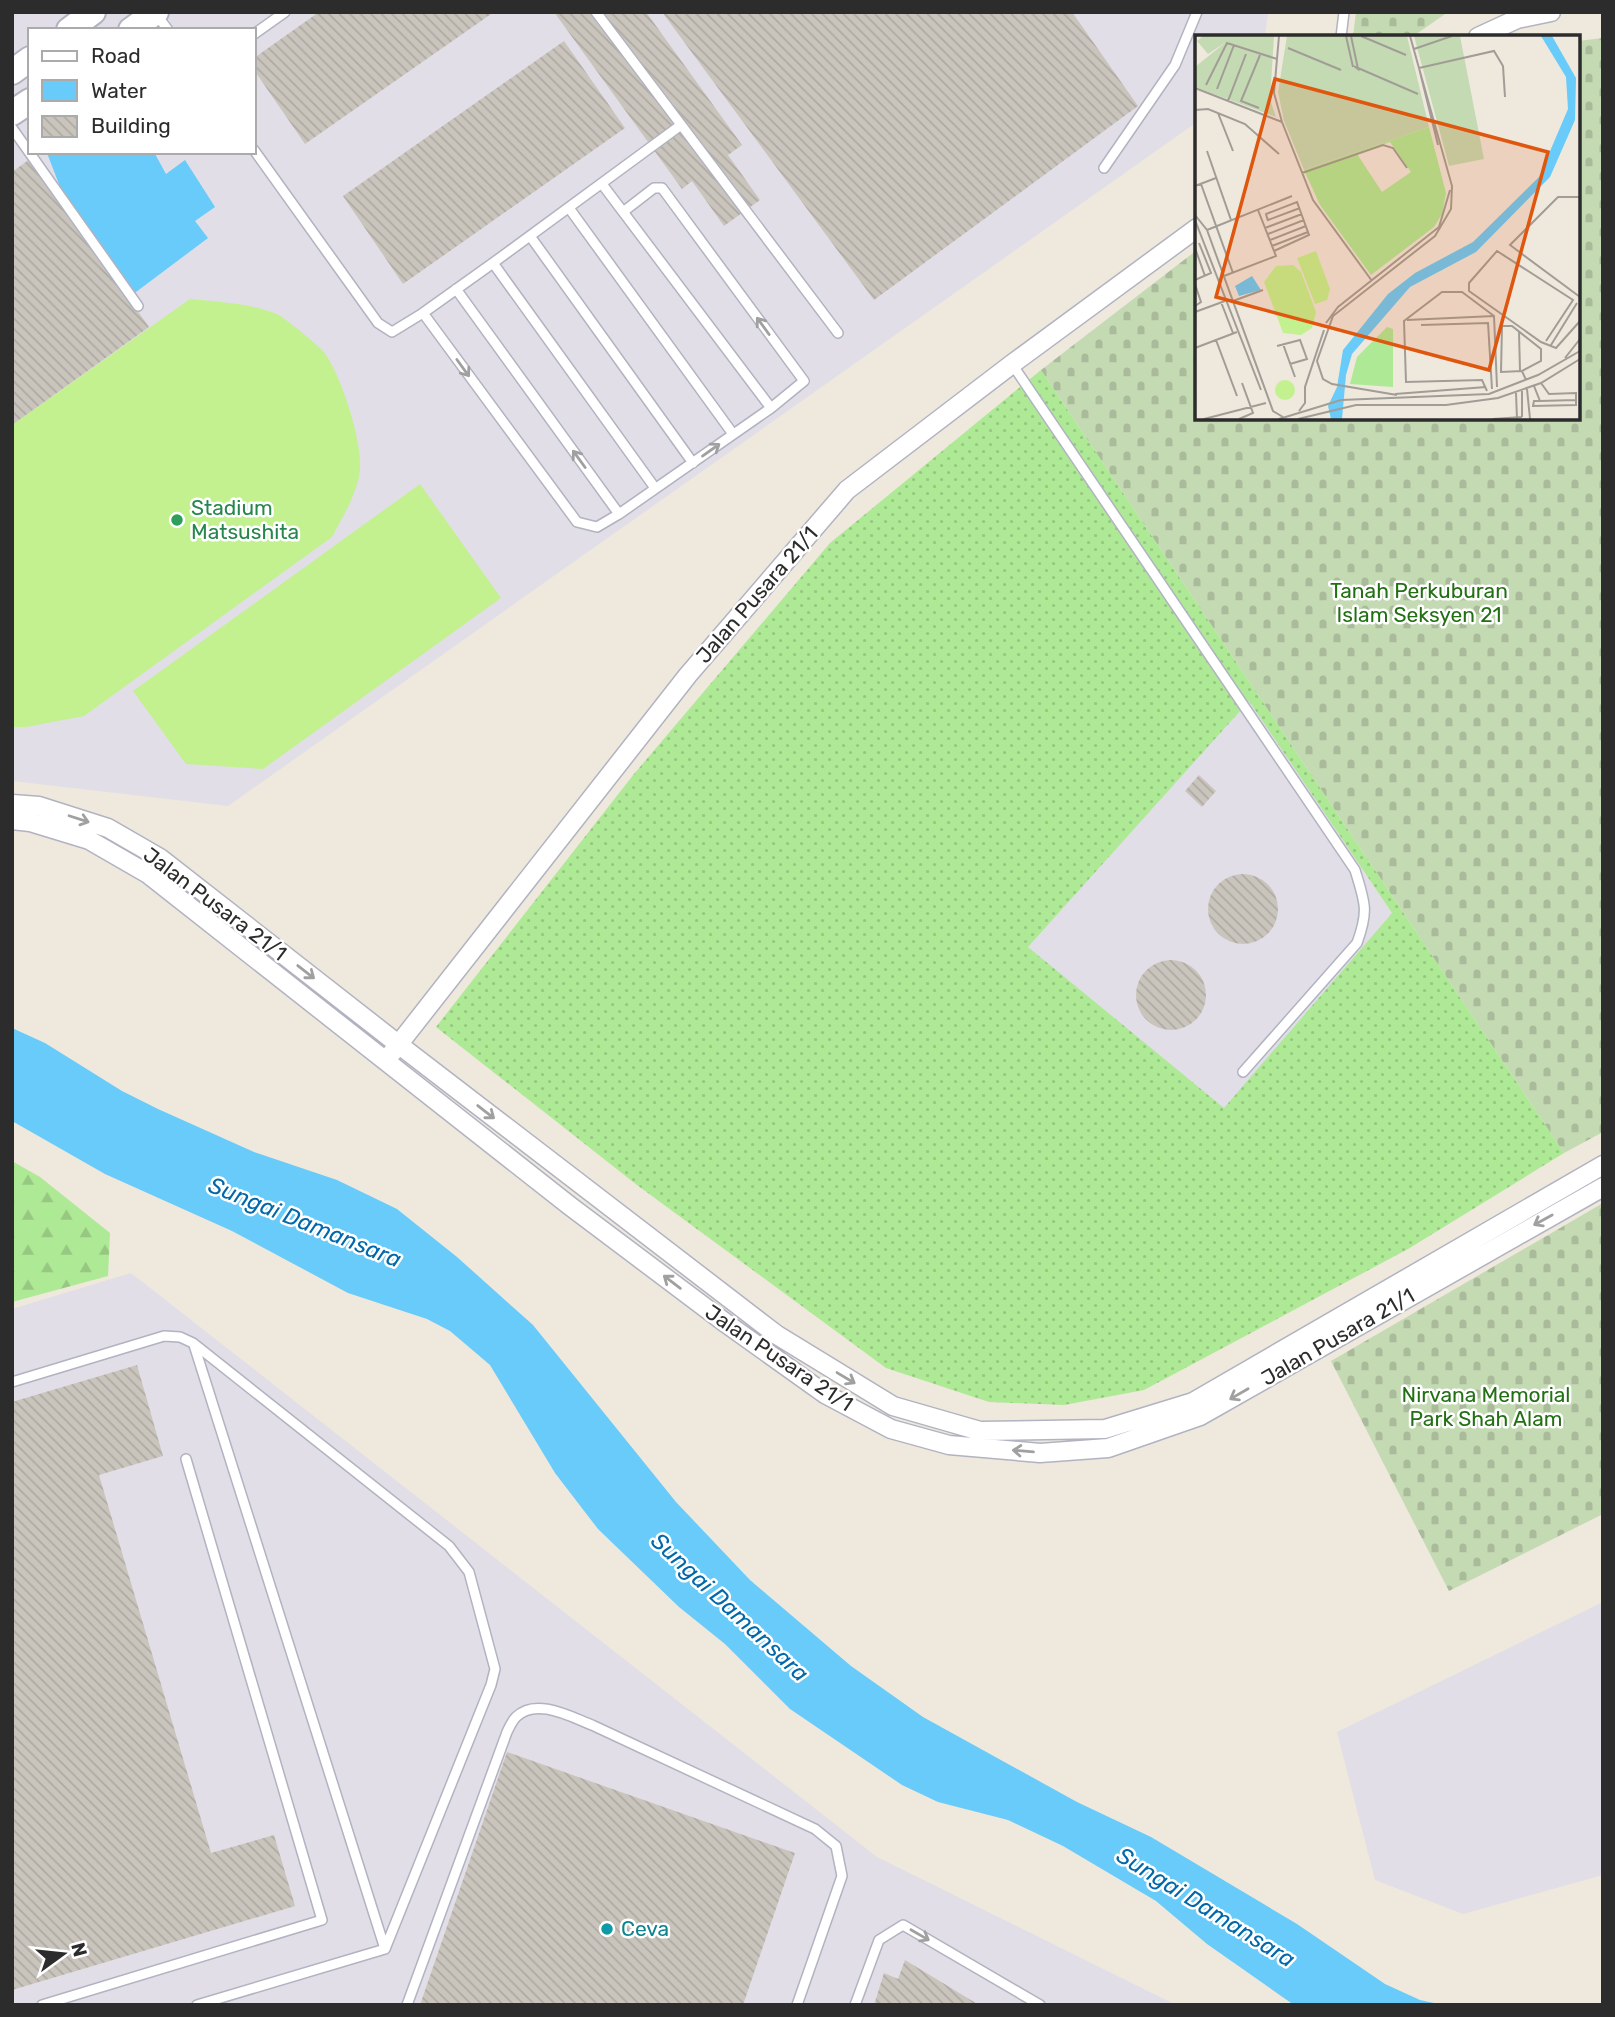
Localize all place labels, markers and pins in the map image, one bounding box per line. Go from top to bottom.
place label: Stadium Matsushita [191,495,299,544]
marker: Stadium Matsushita [169,512,185,528]
place label: Ceva [621,1916,669,1941]
marker: Ceva [599,1921,615,1937]

